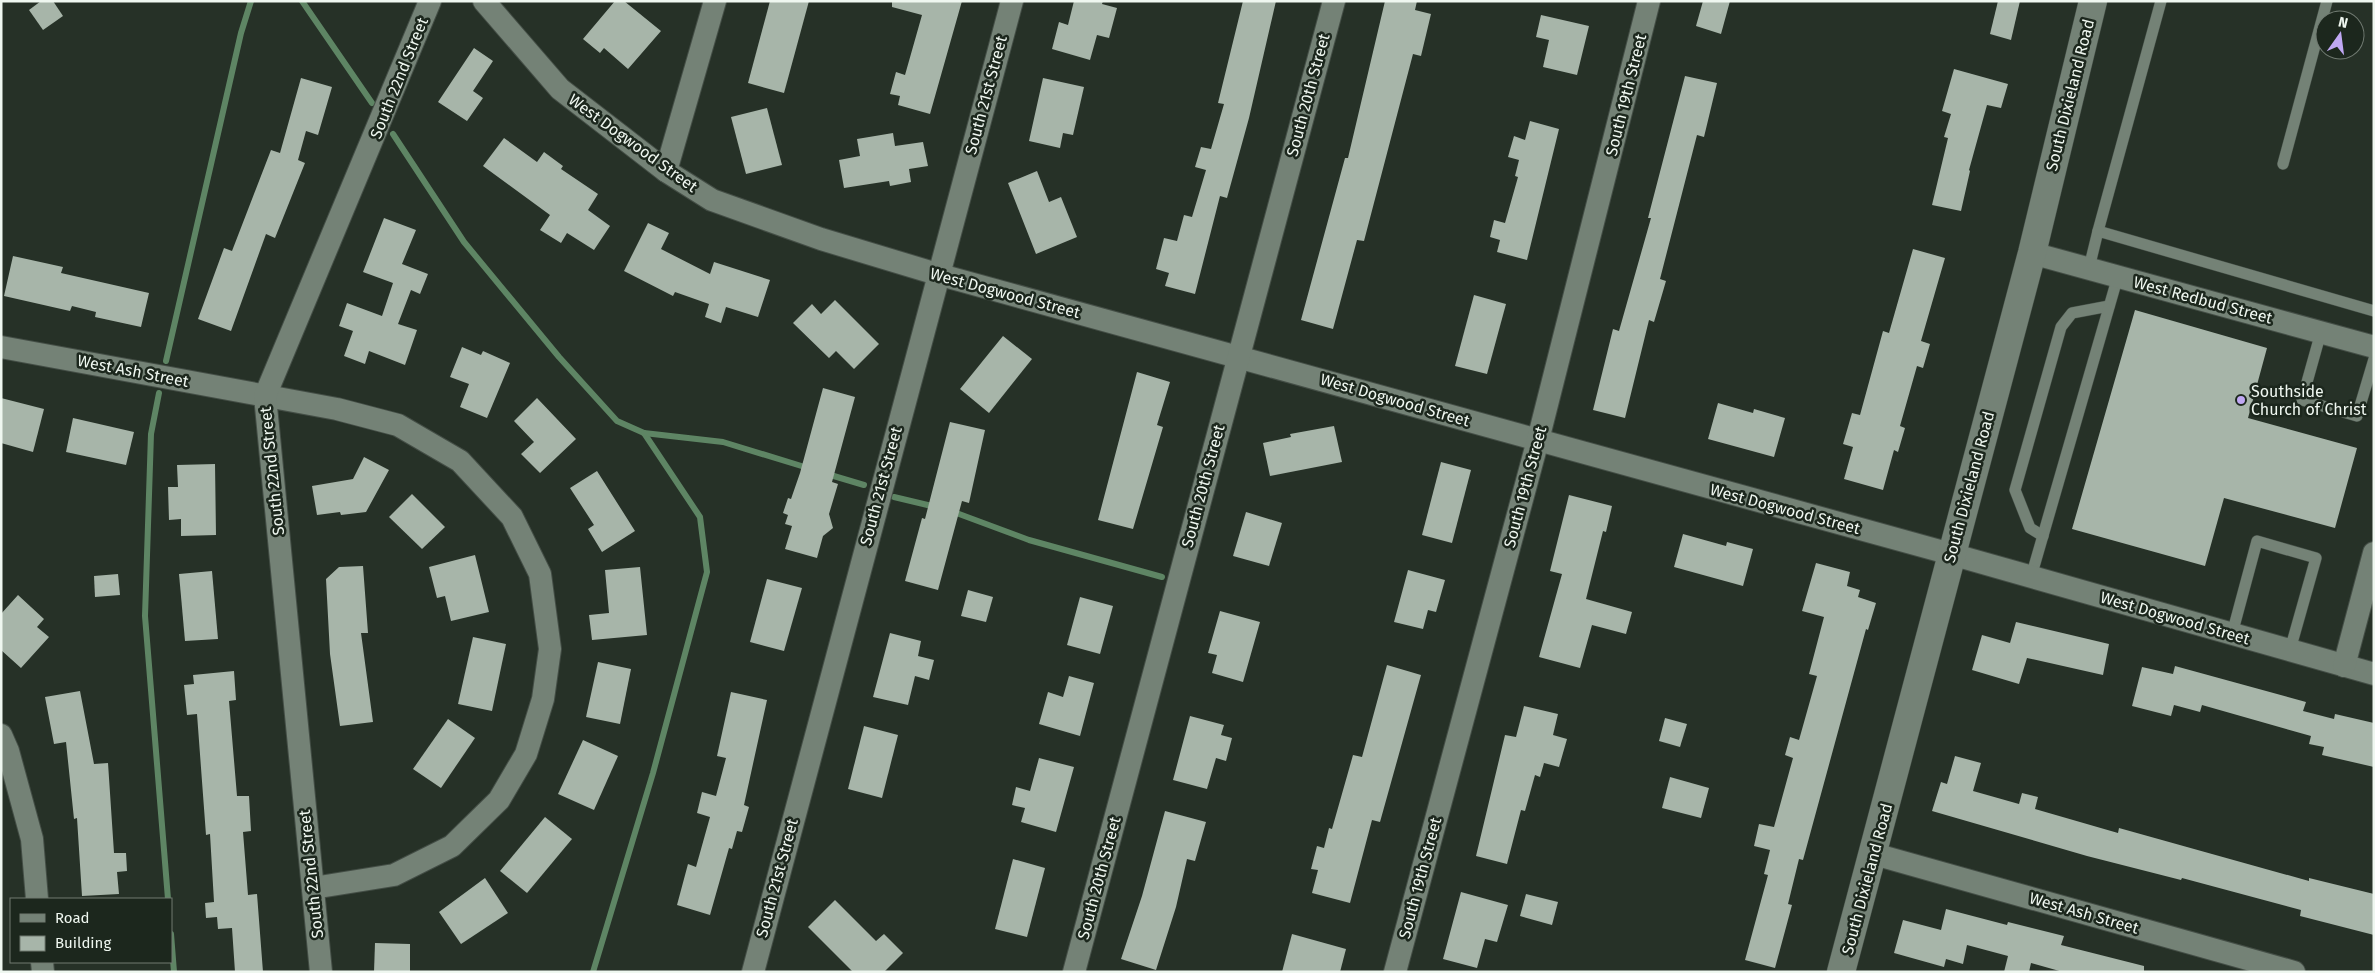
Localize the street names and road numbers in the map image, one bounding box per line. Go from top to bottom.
street label: South 22nd Street [366,14,432,141]
street label: South Dixieland Road [2042,17,2098,173]
street label: South 20th Street [1282,31,1334,159]
street label: South 19th Street [1602,32,1650,158]
street label: South 21st Street [961,33,1011,156]
street label: West Dogwood Street [565,90,701,196]
street label: West Dogwood Street [928,264,1082,322]
street label: West Redbud Street [2131,272,2275,328]
street label: West Ash Street [76,351,190,391]
street label: West Dogwood Street [1318,370,1472,431]
street label: South 22nd Street [256,406,288,536]
street label: South Dixieland Road [1940,409,1998,565]
street label: South 20th Street [1177,422,1229,550]
street label: South 21st Street [856,424,906,547]
street label: South 19th Street [1500,424,1550,550]
street label: West Dogwood Street [1708,480,1862,538]
street label: West Dogwood Street [2098,588,2252,649]
street label: South Dixieland Road [1838,801,1896,957]
street label: South 22nd Street [295,809,327,939]
street label: South 20th Street [1073,814,1125,942]
street label: South 19th Street [1395,815,1445,941]
street label: South 21st Street [752,816,802,939]
street label: West Ash Street [2027,888,2141,938]

